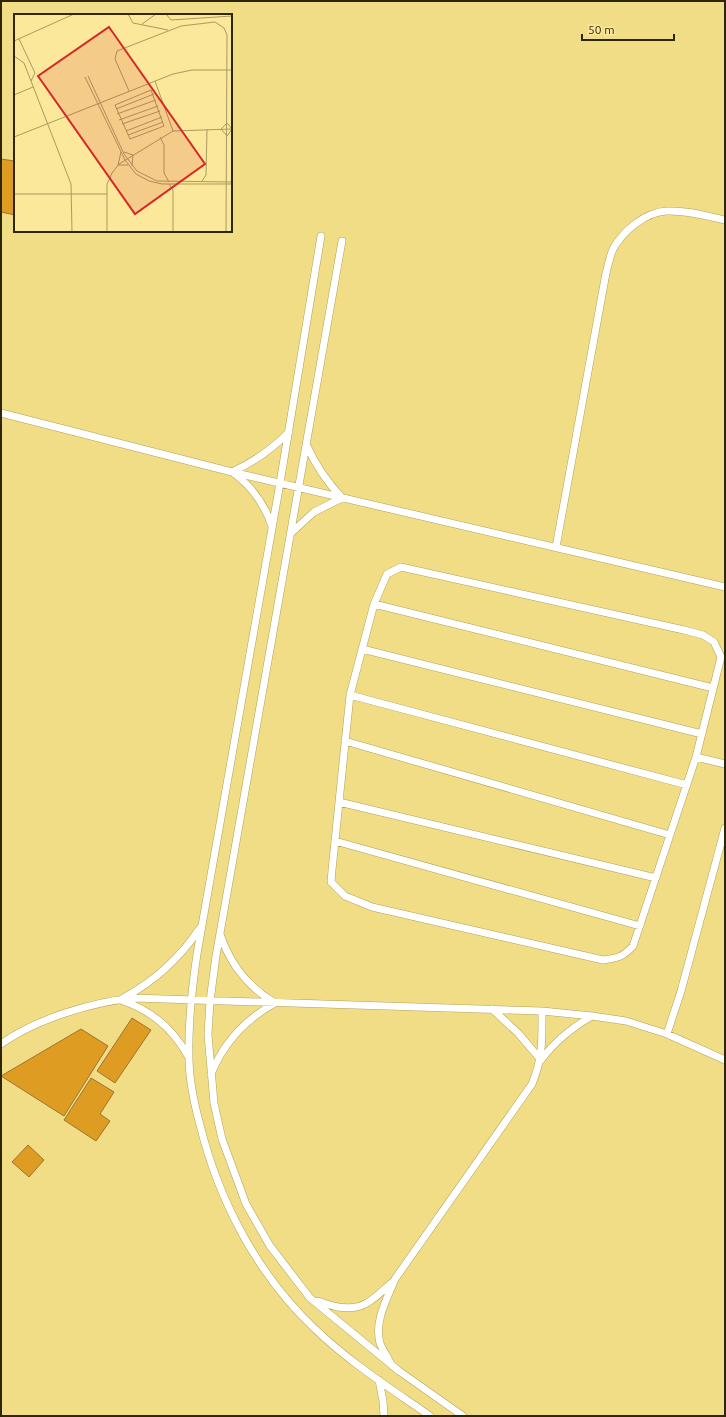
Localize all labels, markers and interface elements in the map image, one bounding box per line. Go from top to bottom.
inset map [14,14,232,232]
scale bar [582,16,674,42]
text: 50 m [588,23,615,36]

